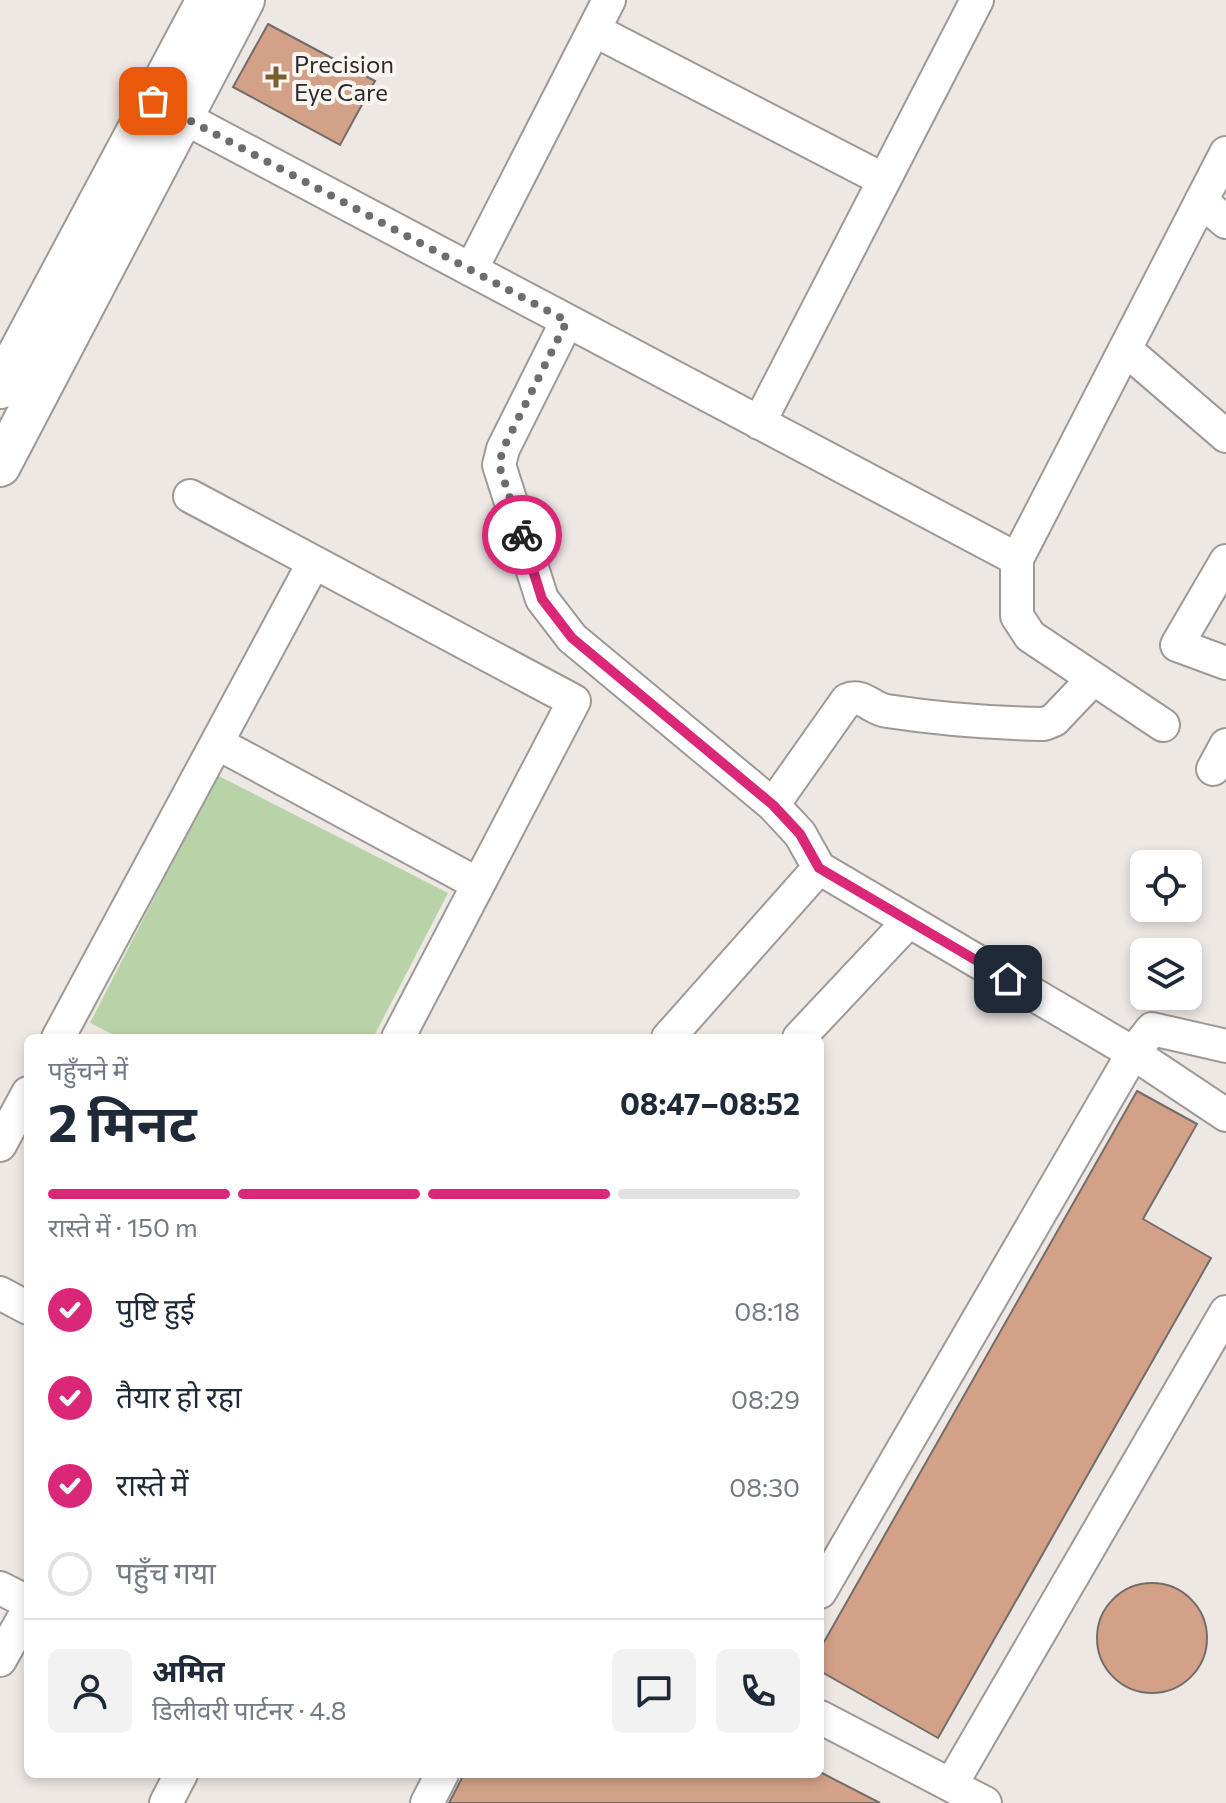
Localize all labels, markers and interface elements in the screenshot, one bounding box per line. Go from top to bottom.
place label: Precision Eye Care [294,49,394,106]
marker: Precision Eye Care [265,66,287,88]
pin [119,67,187,135]
icon: bag [131,79,175,123]
courier [482,495,562,575]
icon: bike [500,513,544,557]
map controls [1130,850,1202,1010]
button: locate [1130,850,1202,922]
button: layers [1130,938,1202,1010]
pin [974,945,1042,1013]
icon: home [986,957,1030,1001]
text: पहुँचने में [48,1054,128,1085]
text: 08:47–08:52 [620,1084,800,1121]
text: 2 मिनट [48,1089,197,1153]
text: रास्ते में · 150 m [48,1211,198,1242]
icon: check [48,1288,92,1332]
text: पुष्टि हुई [116,1289,195,1326]
text: 08:18 [734,1295,800,1326]
icon: check [48,1376,92,1420]
text: तैयार हो रहा [116,1377,242,1414]
text: 08:29 [731,1383,800,1414]
icon: check [48,1464,92,1508]
text: रास्ते में [116,1465,189,1502]
text: 08:30 [729,1471,800,1502]
text: पहुँच गया [116,1553,216,1590]
button: person [48,1649,132,1733]
button: chat [612,1649,696,1733]
button: phone [716,1649,800,1733]
text: अमित [152,1651,225,1688]
text: डिलीवरी पार्टनर · 4.8 [152,1694,346,1725]

